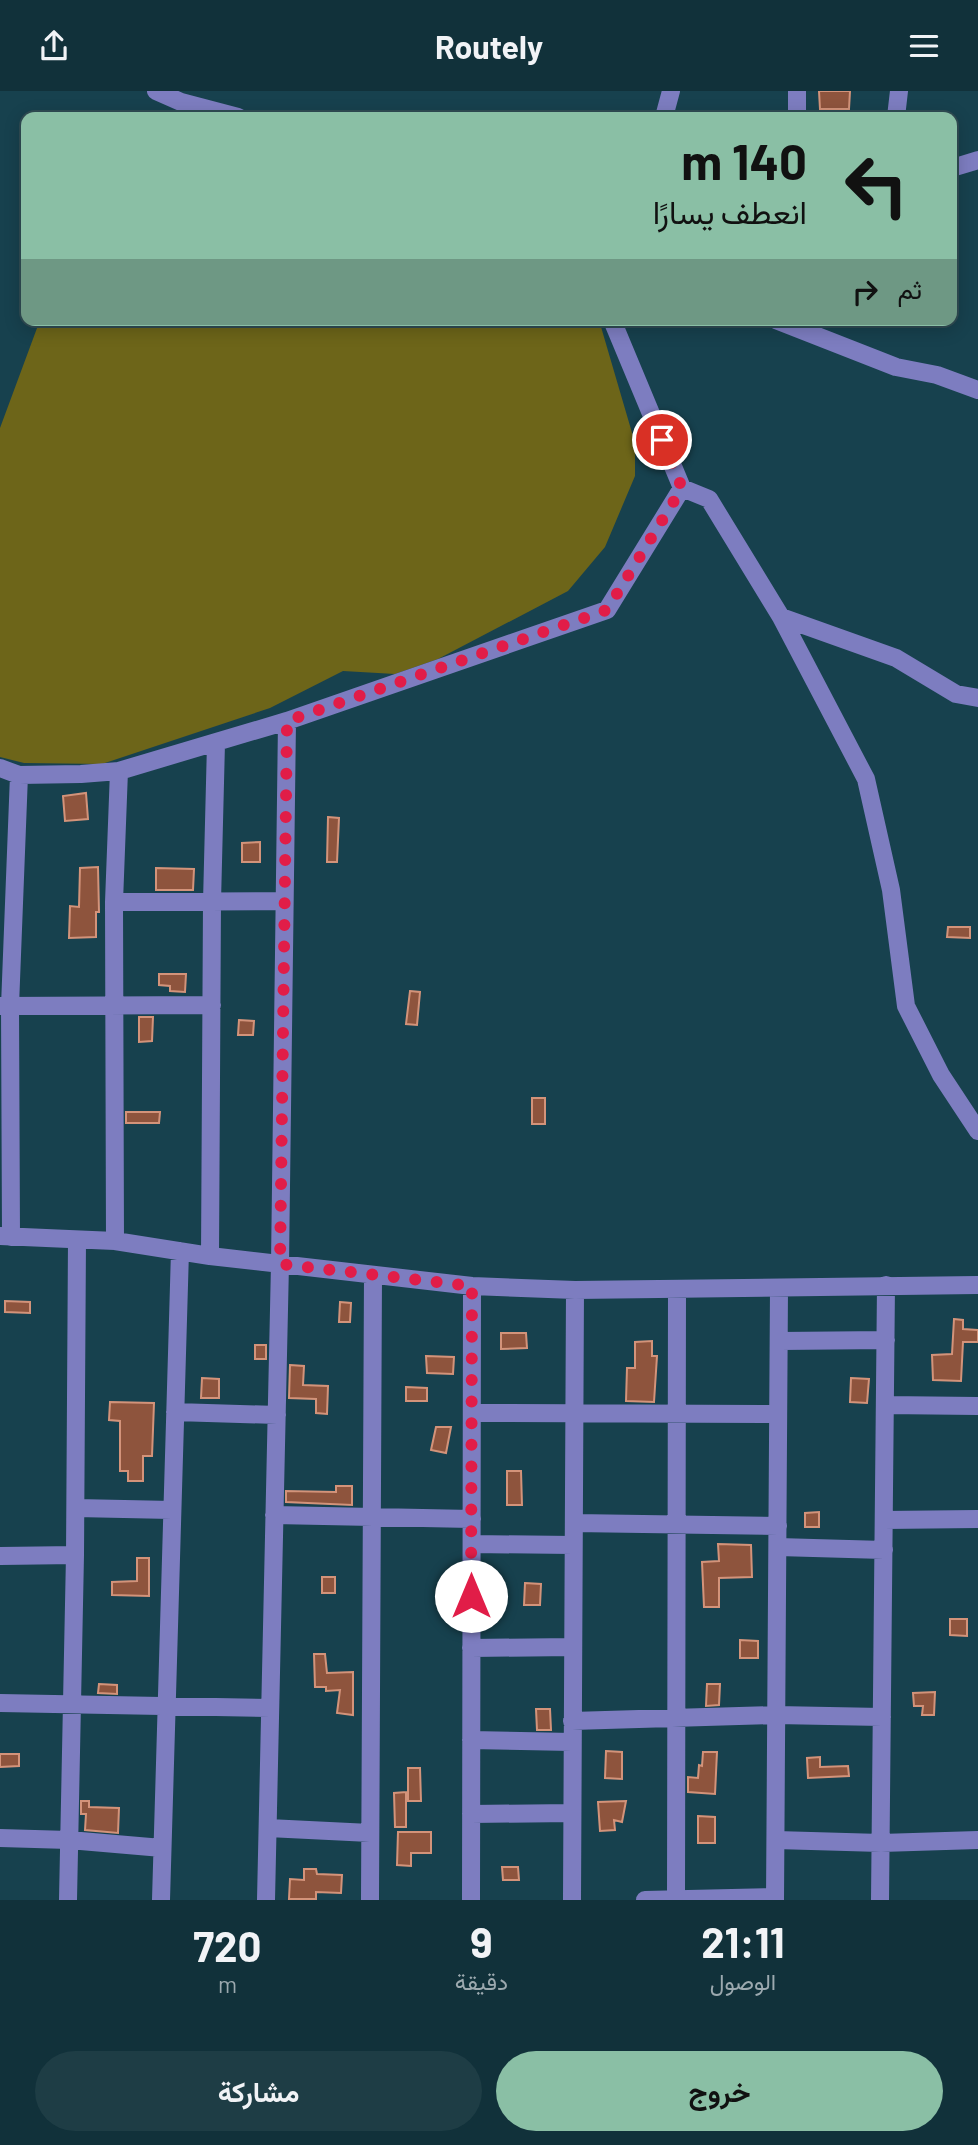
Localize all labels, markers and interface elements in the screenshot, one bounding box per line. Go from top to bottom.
icon: share [35,27,73,65]
text: Routely [435,27,543,65]
icon: menu [905,27,943,65]
text: 140 m [681,131,807,190]
icon: left [831,140,922,231]
text: انعطف يسارًا [653,192,807,230]
icon: right [846,273,884,311]
text: ثم [898,273,922,304]
pin [632,410,692,470]
icon: arrive [643,421,681,459]
position arrow [434,1559,508,1633]
text: 9 [470,1916,493,1966]
text: 21:11 [701,1916,785,1966]
text: 720 [193,1920,262,1970]
text: دقيقة [455,1967,508,1995]
text: الوصول [710,1967,776,1995]
text: m [218,1970,237,1998]
button: مشاركة [35,2051,482,2131]
button: خروج [496,2051,943,2131]

